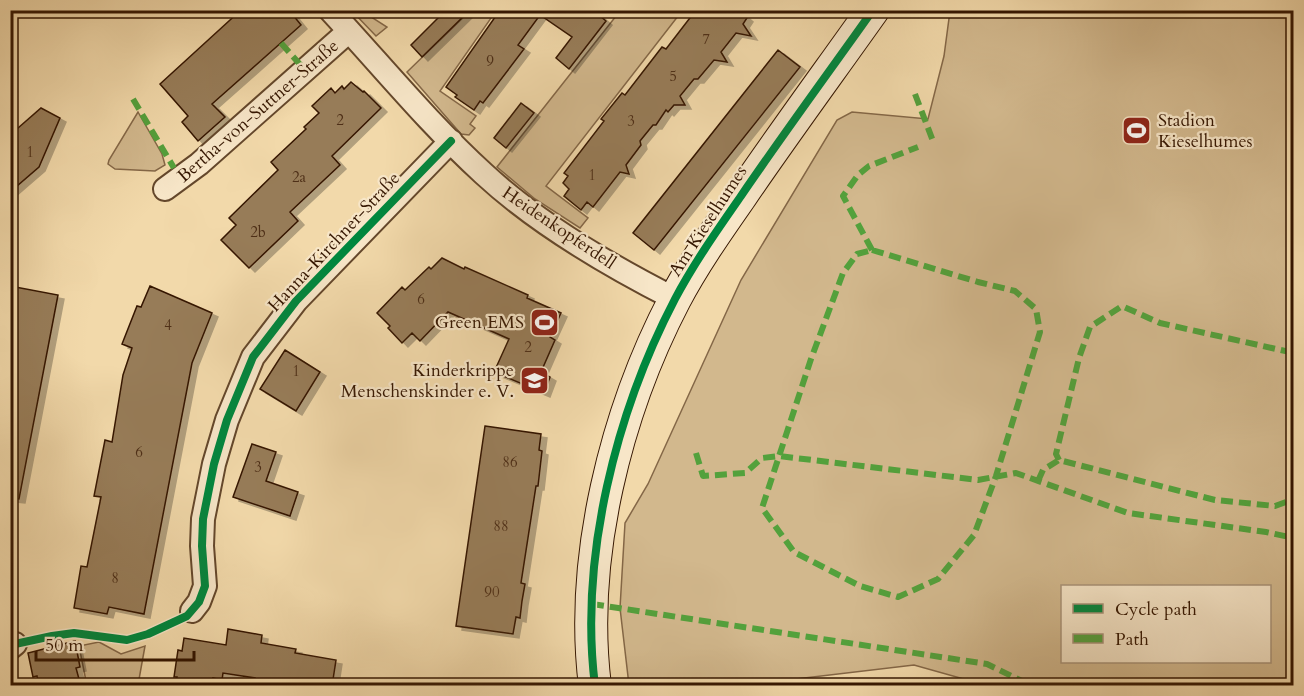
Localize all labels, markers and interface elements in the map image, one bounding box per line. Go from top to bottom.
house number: 7 [702,29,710,49]
street label: Bertha-von-Suttner-Straße [172,34,344,188]
house number: 9 [486,51,494,71]
house number: 5 [669,66,677,86]
place label: Stadion Kieselhumes [1158,108,1253,154]
house number: 2 [336,110,344,130]
house number: 3 [627,111,635,131]
sports icon: Stadion Kieselhumes [1121,114,1153,146]
house number: 1 [26,142,34,162]
street label: Am Kieselhumes [663,161,753,281]
house number: 1 [588,165,596,185]
street label: Hanna-Kirchner-Straße [262,167,406,317]
house number: 2a [292,167,307,187]
street label: Heidenkopferdell [497,181,621,276]
house number: 2b [250,222,266,242]
house number: 6 [417,289,425,309]
sports icon: Green EMS [529,306,561,338]
place label: Green EMS [435,310,524,335]
house number: 4 [164,315,172,335]
house number: 2 [524,337,532,357]
place label: Kinderkrippe Menschenskinder e. V. [341,358,514,404]
house number: 1 [292,361,300,381]
school or university icon: Kinderkrippe Menschenskinder e. V. [519,364,551,396]
house number: 6 [135,442,143,462]
house number: 86 [502,452,518,472]
house number: 3 [254,457,262,477]
house number: 88 [493,516,509,536]
house number: 8 [111,568,119,588]
house number: 90 [484,582,500,602]
legend [1061,585,1271,663]
text: Cycle path [1115,597,1197,622]
scale bar [36,624,194,662]
text: Path [1115,627,1149,652]
text: 50 m [45,633,84,658]

